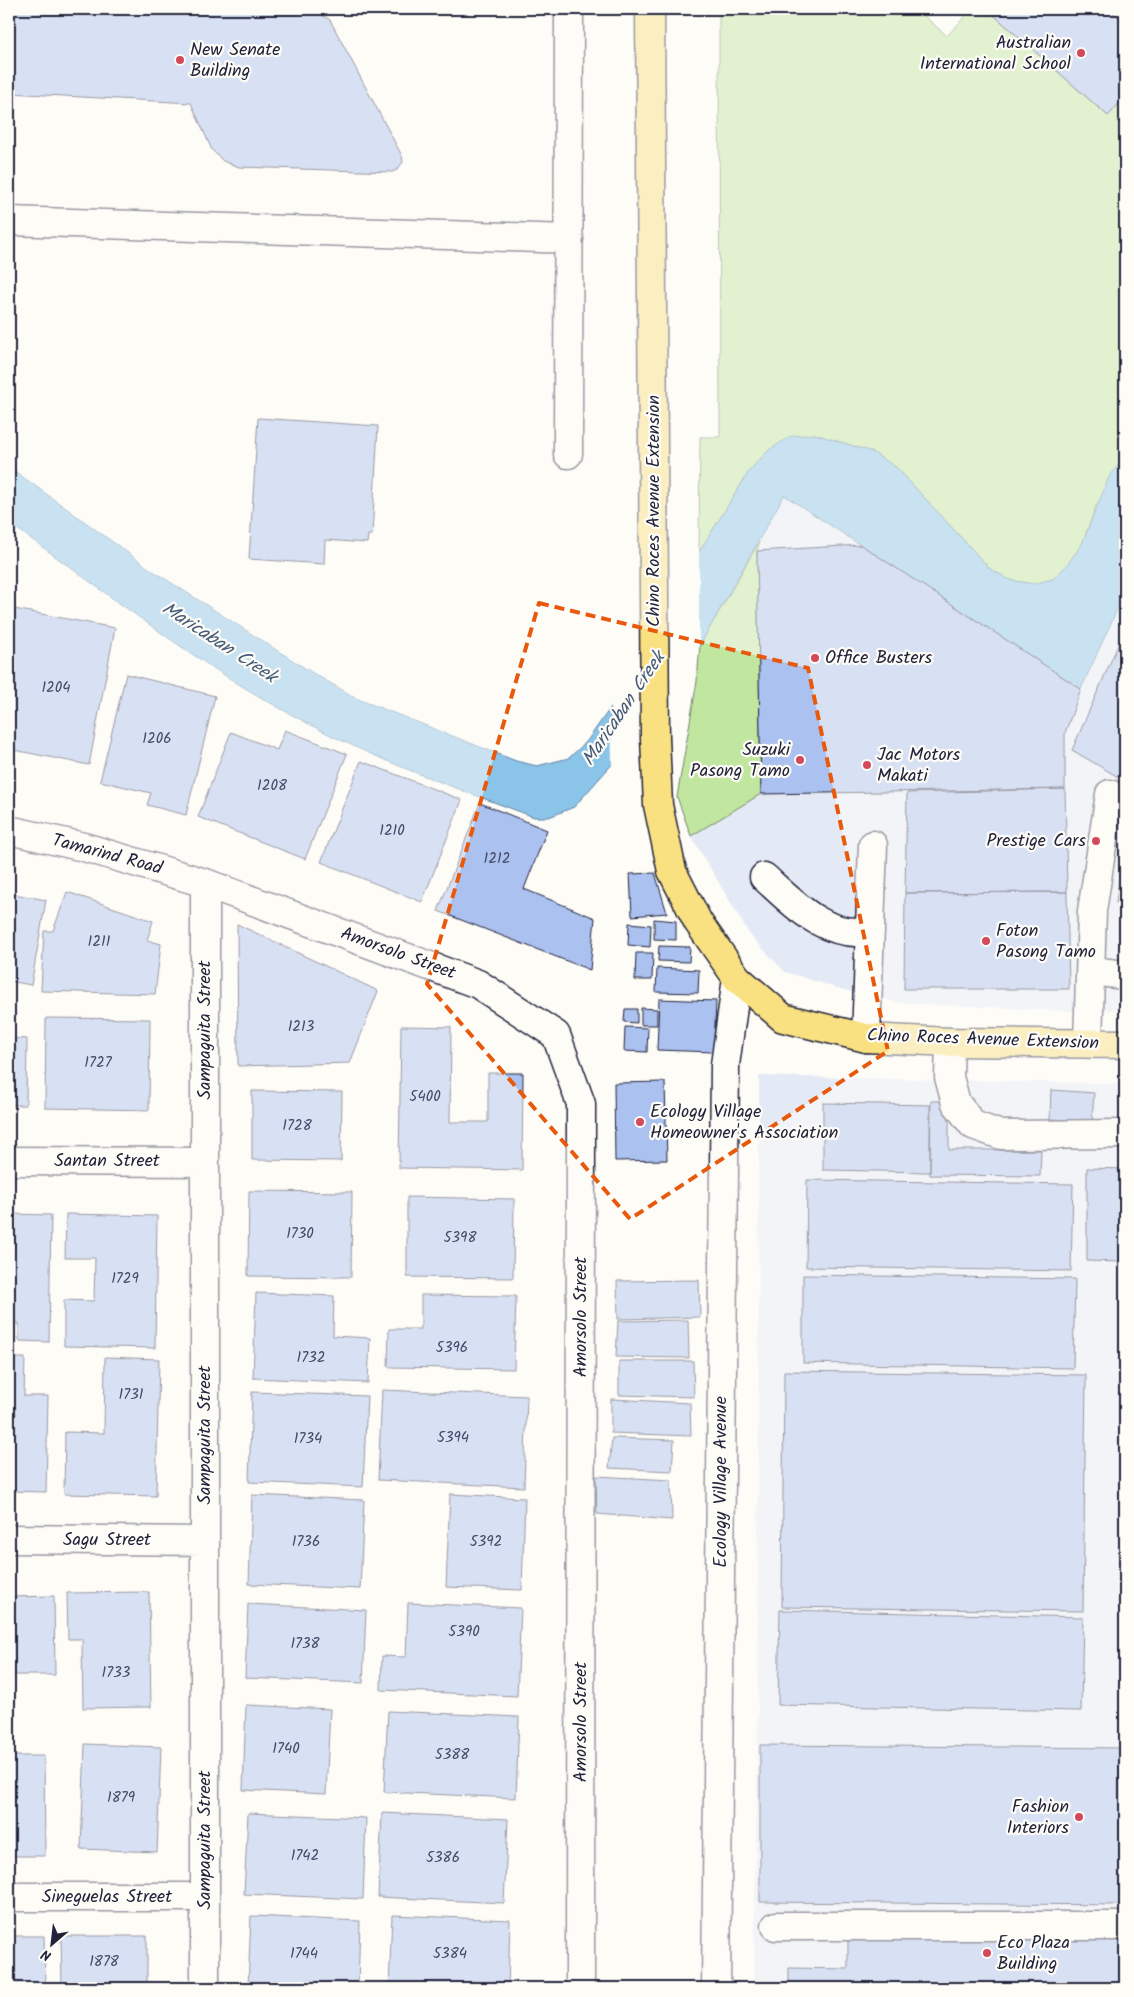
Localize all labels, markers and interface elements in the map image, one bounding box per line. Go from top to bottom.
place label: Australian International School [920,29,1072,79]
place label: New Senate Building [190,36,280,86]
marker: Australian International School [1075,47,1087,59]
marker: New Senate Building [174,54,186,66]
street label: Chino Roces Avenue Extension [640,395,669,627]
water label: Maricaban Creek [155,594,285,693]
water label: Maricaban Creek [575,643,675,772]
place label: Office Busters [825,644,932,673]
marker: Office Busters [809,652,821,664]
house number: 1204 [41,676,71,700]
house number: 1206 [142,727,172,751]
place label: Suzuki Pasong Tamo [690,736,791,786]
place label: Jac Motors Makati [877,741,961,791]
marker: Suzuki Pasong Tamo [794,754,806,766]
marker: Jac Motors Makati [861,759,873,771]
house number: 1208 [257,774,288,798]
house number: 1210 [379,819,405,843]
street label: Tamarind Road [49,826,166,884]
place label: Prestige Cars [987,827,1086,856]
marker: Prestige Cars [1090,835,1102,847]
house number: 1212 [484,847,510,871]
place label: Foton Pasong Tamo [996,917,1096,967]
street label: Amorsolo Street [336,920,461,989]
house number: 1211 [88,930,111,954]
marker: Foton Pasong Tamo [980,935,992,947]
street label: Sampaguita Street [191,959,220,1100]
house number: 1213 [288,1015,315,1039]
street label: Chino Roces Avenue Extension [866,1021,1100,1059]
house number: 1727 [84,1051,113,1075]
house number: 5400 [409,1085,441,1109]
place label: Ecology Village Homeowner's Association [650,1098,838,1148]
house number: 1728 [282,1114,313,1138]
marker: Ecology Village Homeowner's Association [634,1116,646,1128]
street label: Santan Street [54,1147,161,1176]
house number: 1730 [286,1222,314,1246]
house number: 5398 [444,1226,477,1250]
street label: Amorsolo Street [567,1256,596,1377]
house number: 1729 [111,1267,140,1291]
house number: 5396 [436,1336,468,1360]
house number: 1732 [297,1346,325,1370]
street label: Sampaguita Street [191,1364,220,1505]
house number: 1731 [119,1383,144,1407]
street label: Ecology Village Avenue [707,1396,736,1568]
house number: 5394 [437,1426,469,1450]
house number: 1734 [294,1427,322,1451]
street label: Sagu Street [63,1526,152,1555]
house number: 1736 [292,1530,320,1554]
house number: 5392 [470,1530,502,1554]
house number: 5390 [448,1620,480,1644]
house number: 1738 [290,1632,321,1656]
house number: 1733 [102,1661,131,1685]
street label: Amorsolo Street [567,1661,596,1782]
house number: 1740 [272,1737,300,1761]
house number: 5388 [435,1743,470,1767]
street label: Sampaguita Street [191,1769,220,1910]
house number: 1879 [107,1786,136,1810]
place label: Fashion Interiors [1007,1793,1069,1843]
marker: Fashion Interiors [1073,1811,1085,1823]
house number: 1742 [291,1844,319,1868]
house number: 5386 [426,1846,460,1870]
street label: Sineguelas Street [42,1883,173,1912]
north arrow [28,1920,78,1970]
place label: Eco Plaza Building [997,1929,1070,1979]
house number: 1744 [290,1942,318,1966]
house number: 5384 [433,1942,467,1966]
text: N [37,1943,55,1966]
marker: Eco Plaza Building [981,1947,993,1959]
house number: 1878 [89,1950,120,1974]

